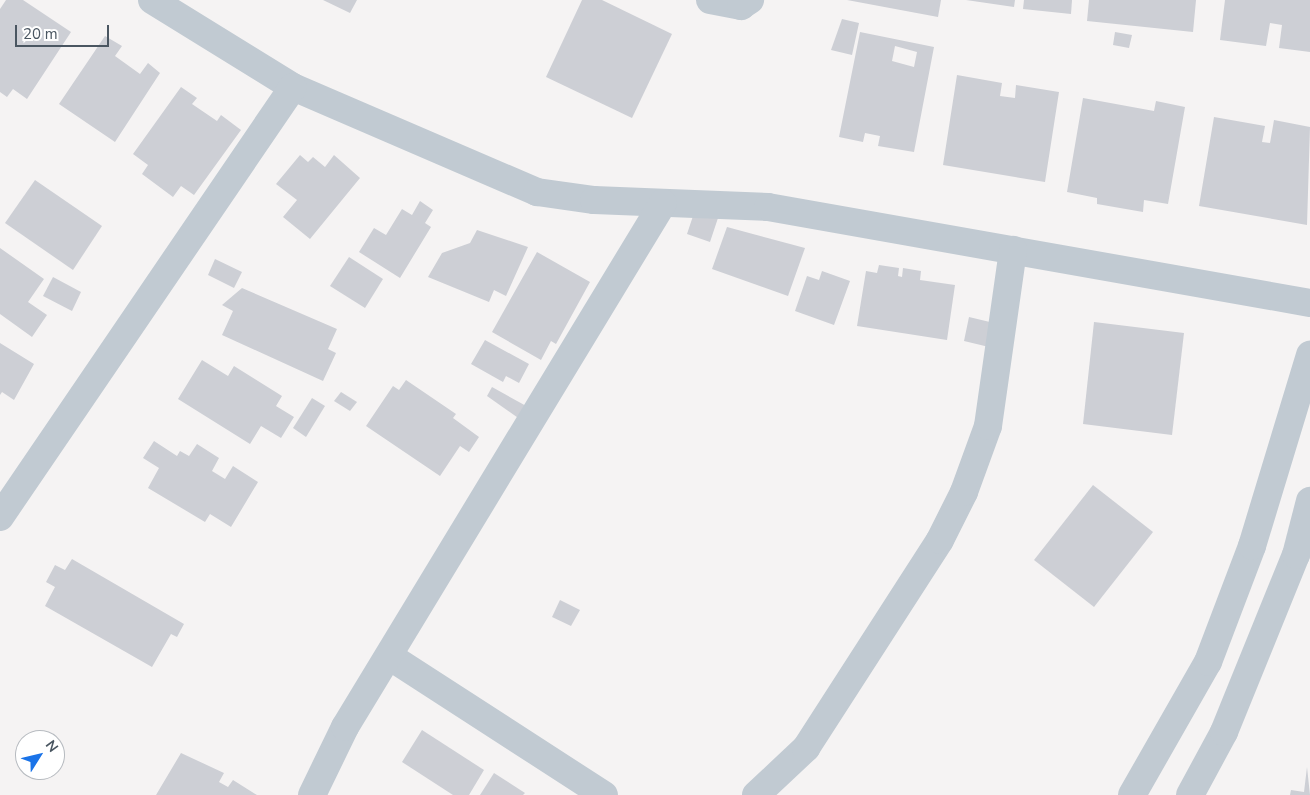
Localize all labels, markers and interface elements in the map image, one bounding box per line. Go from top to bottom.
scale bar [18,15,111,47]
text: 20 m [23,24,58,44]
north arrow [15,730,65,780]
text: N [41,737,62,756]

